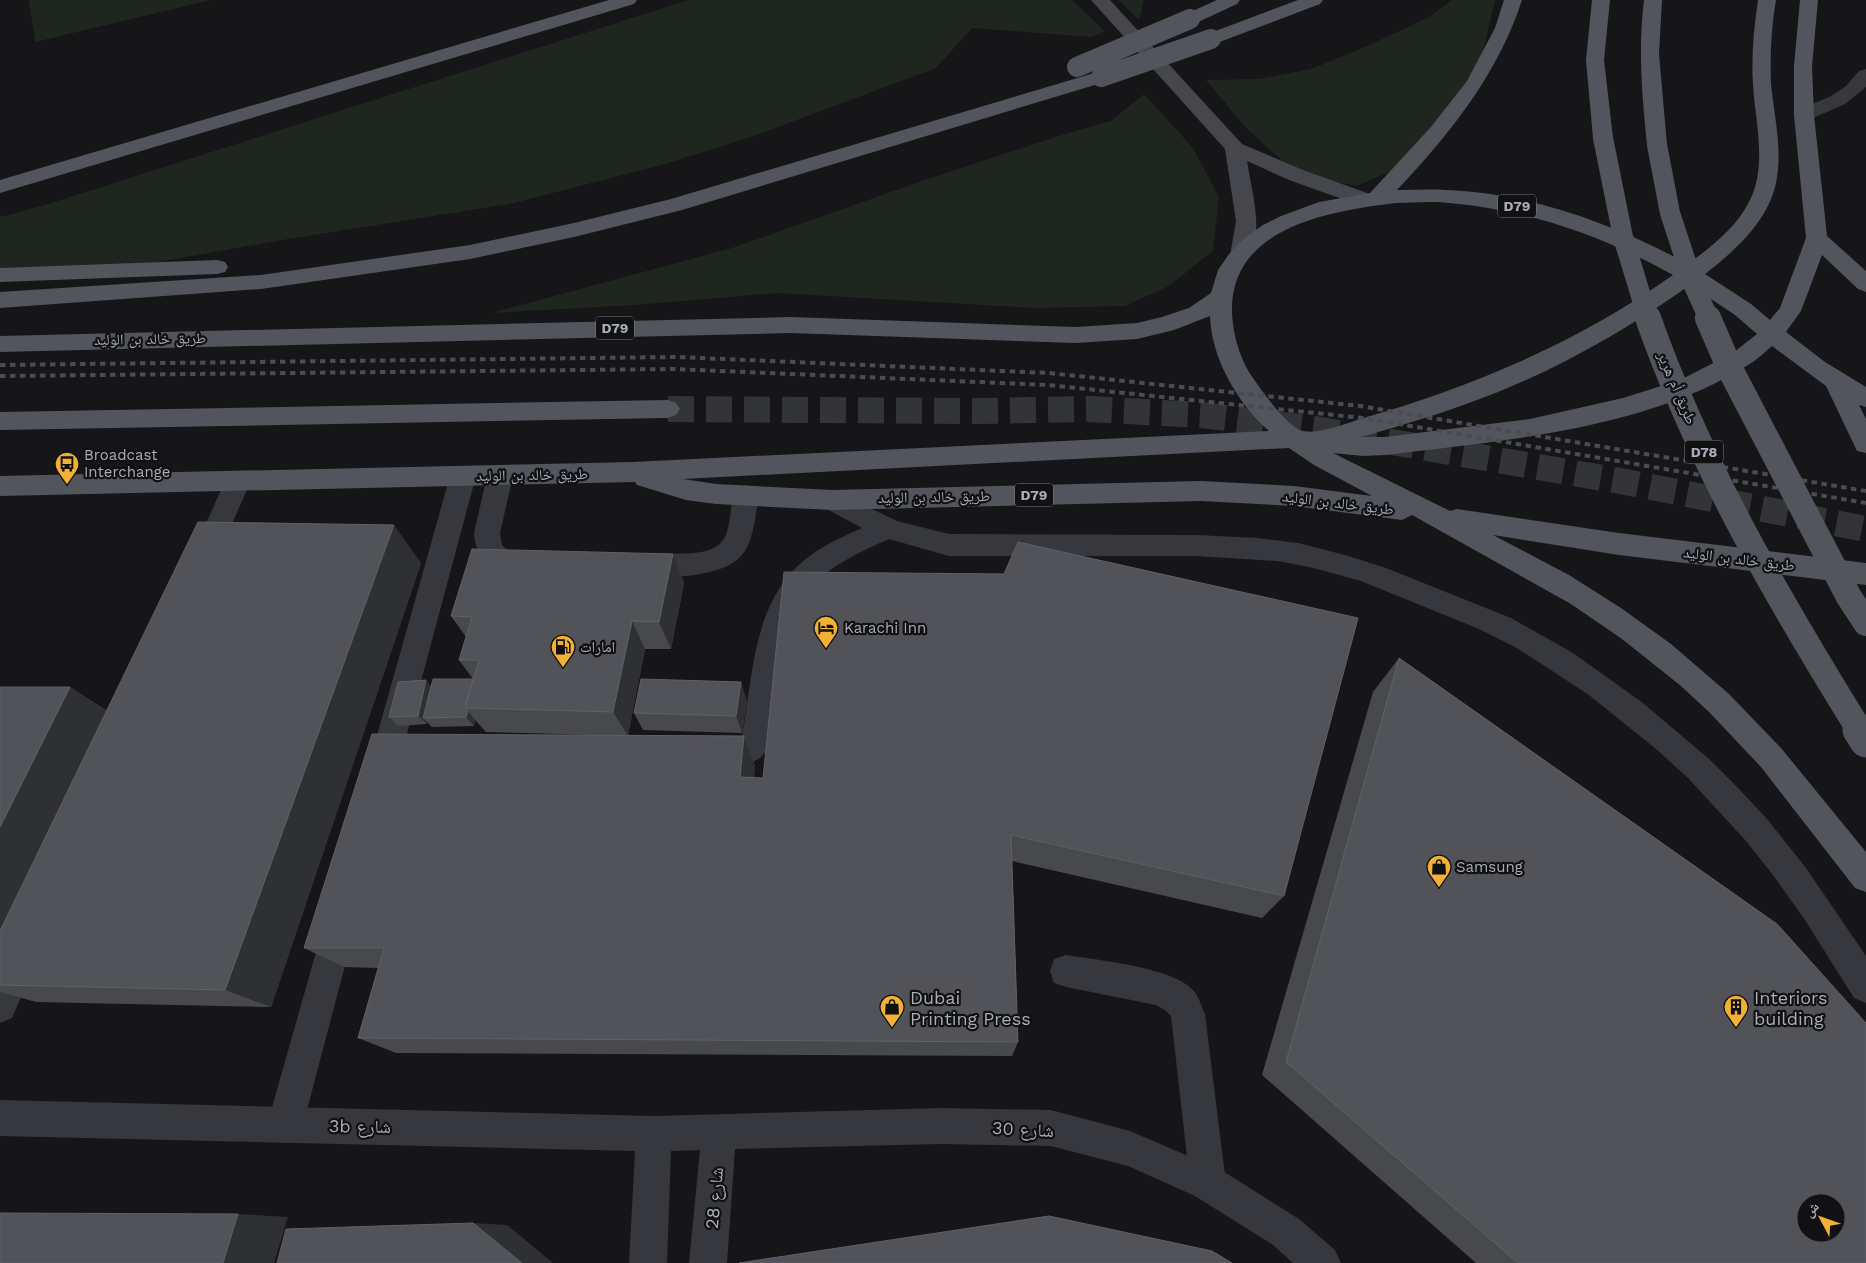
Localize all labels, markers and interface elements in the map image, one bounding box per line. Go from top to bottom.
road number: D79 [1498,195,1536,218]
road number: D79 [596,316,634,339]
street label: طريق خالد بن الوليد [94,329,206,350]
street label: طريق أم هرير [1652,348,1700,427]
road number: D78 [1685,441,1723,464]
place label: Broadcast Interchange [84,446,170,481]
bus stop icon: Broadcast Interchange [54,451,80,485]
street label: طريق خالد بن الوليد [476,465,588,486]
road number: D79 [1015,484,1053,506]
street label: طريق خالد بن الوليد [878,487,990,508]
street label: طريق خالد بن الوليد [1281,487,1395,520]
street label: طريق خالد بن الوليد [1682,543,1796,576]
hotel icon: Karachi Inn [813,615,839,649]
place label: Karachi Inn [844,619,926,637]
fuel station icon: امارات [550,634,576,668]
place label: امارات [580,638,615,656]
shop icon: Samsung [1426,854,1452,888]
place label: Samsung [1456,858,1523,876]
place label: Dubai Printing Press [910,987,1031,1029]
place label: Interiors building [1754,987,1828,1029]
shop icon: Dubai Printing Press [879,994,905,1028]
building icon: Interiors building [1723,994,1749,1028]
street label: 3b شارع [329,1115,391,1138]
street label: شارع 30 [991,1117,1055,1142]
street label: شارع 28 [701,1166,728,1230]
north arrow [1796,1193,1846,1243]
text: ش [1800,1199,1823,1221]

